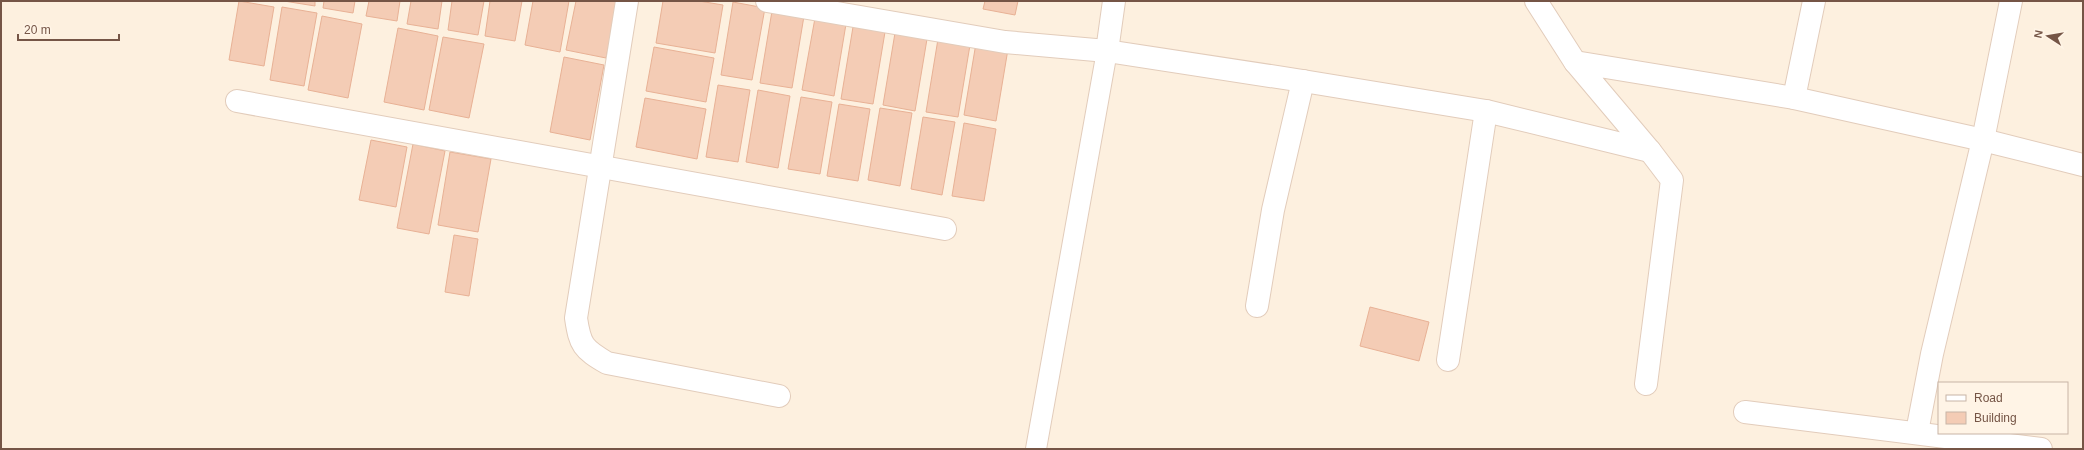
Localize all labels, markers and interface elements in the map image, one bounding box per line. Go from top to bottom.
scale bar [18,16,119,42]
north arrow [2028,16,2068,56]
text: 20 m [24,23,51,37]
text: N [2032,29,2045,39]
legend [1938,382,2068,434]
text: Road [1974,391,2003,405]
text: Building [1974,411,2017,425]

